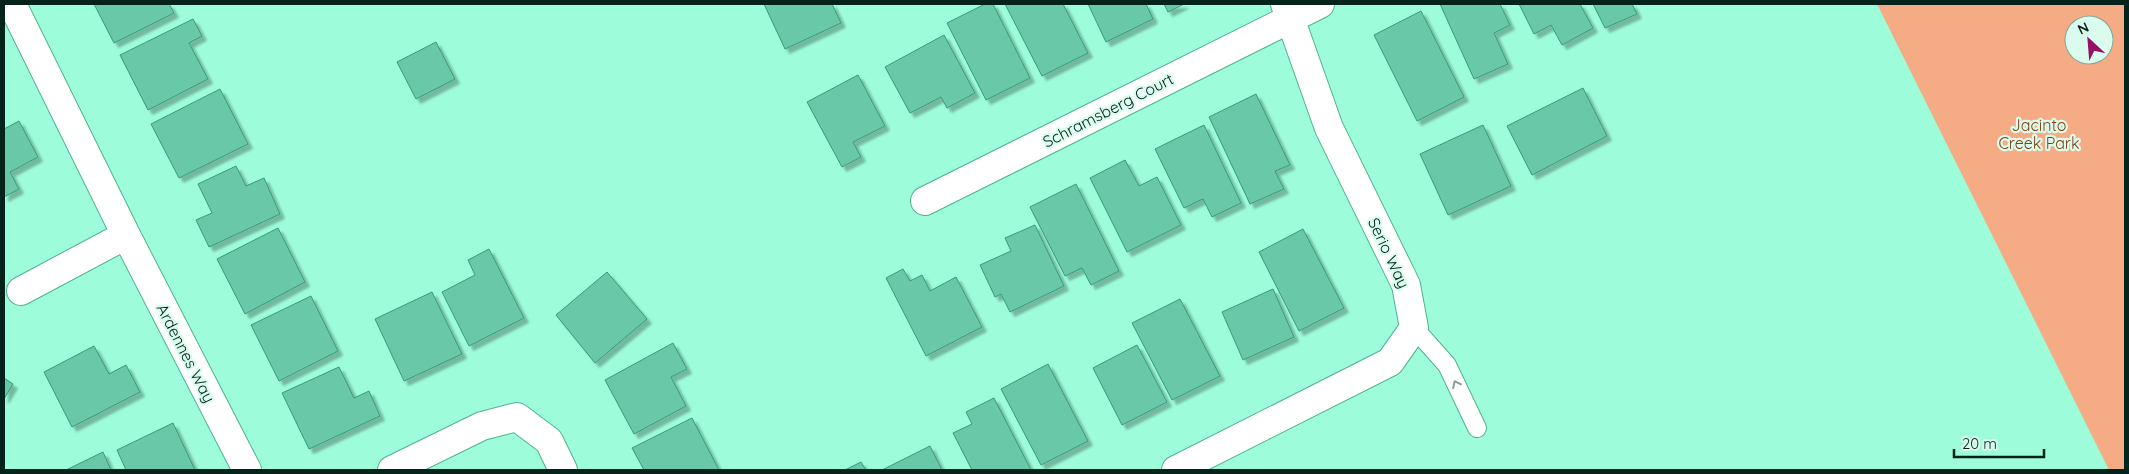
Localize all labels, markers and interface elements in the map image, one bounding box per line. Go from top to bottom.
north arrow [2064,15,2114,65]
text: N [2075,18,2092,39]
street label: Schramsberg Court [1039,68,1177,152]
park label: Jacinto Creek Park [1998,115,2080,153]
street label: Serio Way [1364,214,1414,292]
street label: Ardennes Way [152,300,220,406]
one-way arrow [1452,380,1462,389]
scale bar [1954,426,2044,458]
text: 20 m [1962,434,1997,453]

